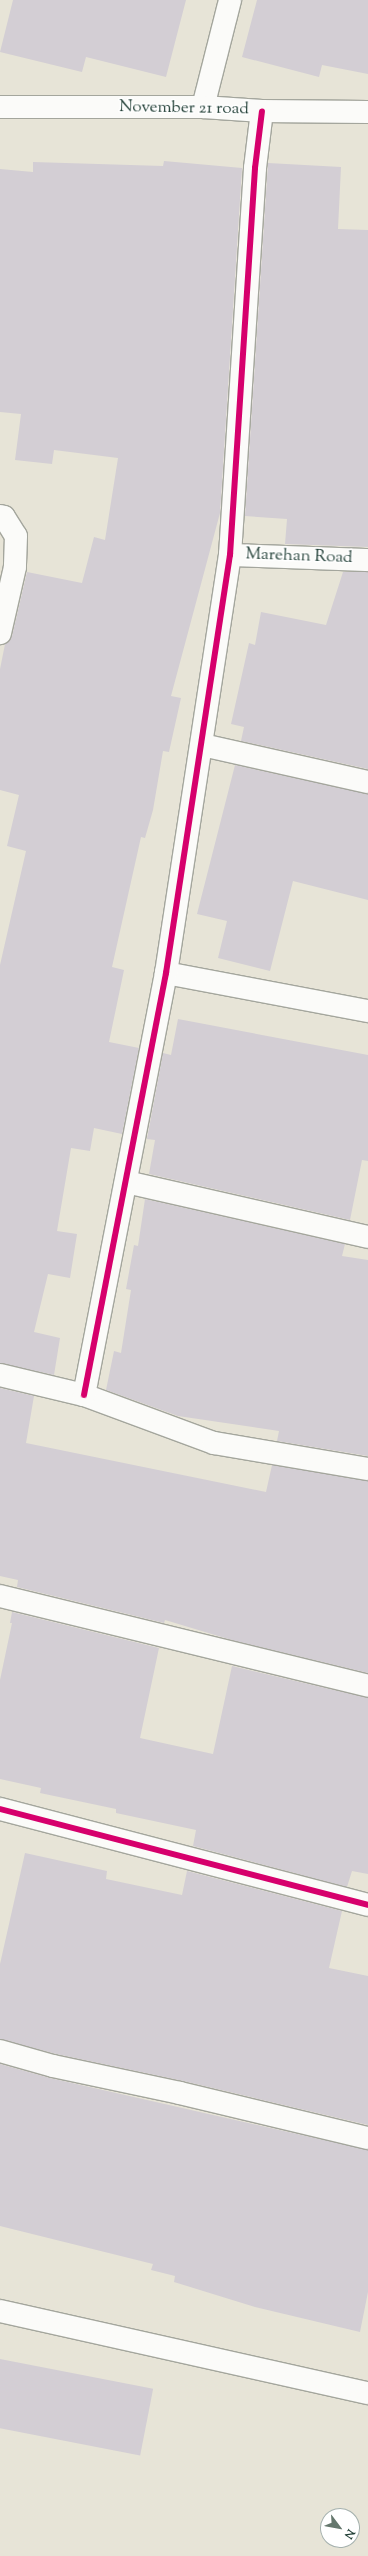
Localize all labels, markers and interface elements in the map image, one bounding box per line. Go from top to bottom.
street label: November 21 road [119,98,249,120]
street label: Marehan Road [245,545,353,569]
north arrow [320,2508,360,2548]
text: N [340,2526,358,2542]

